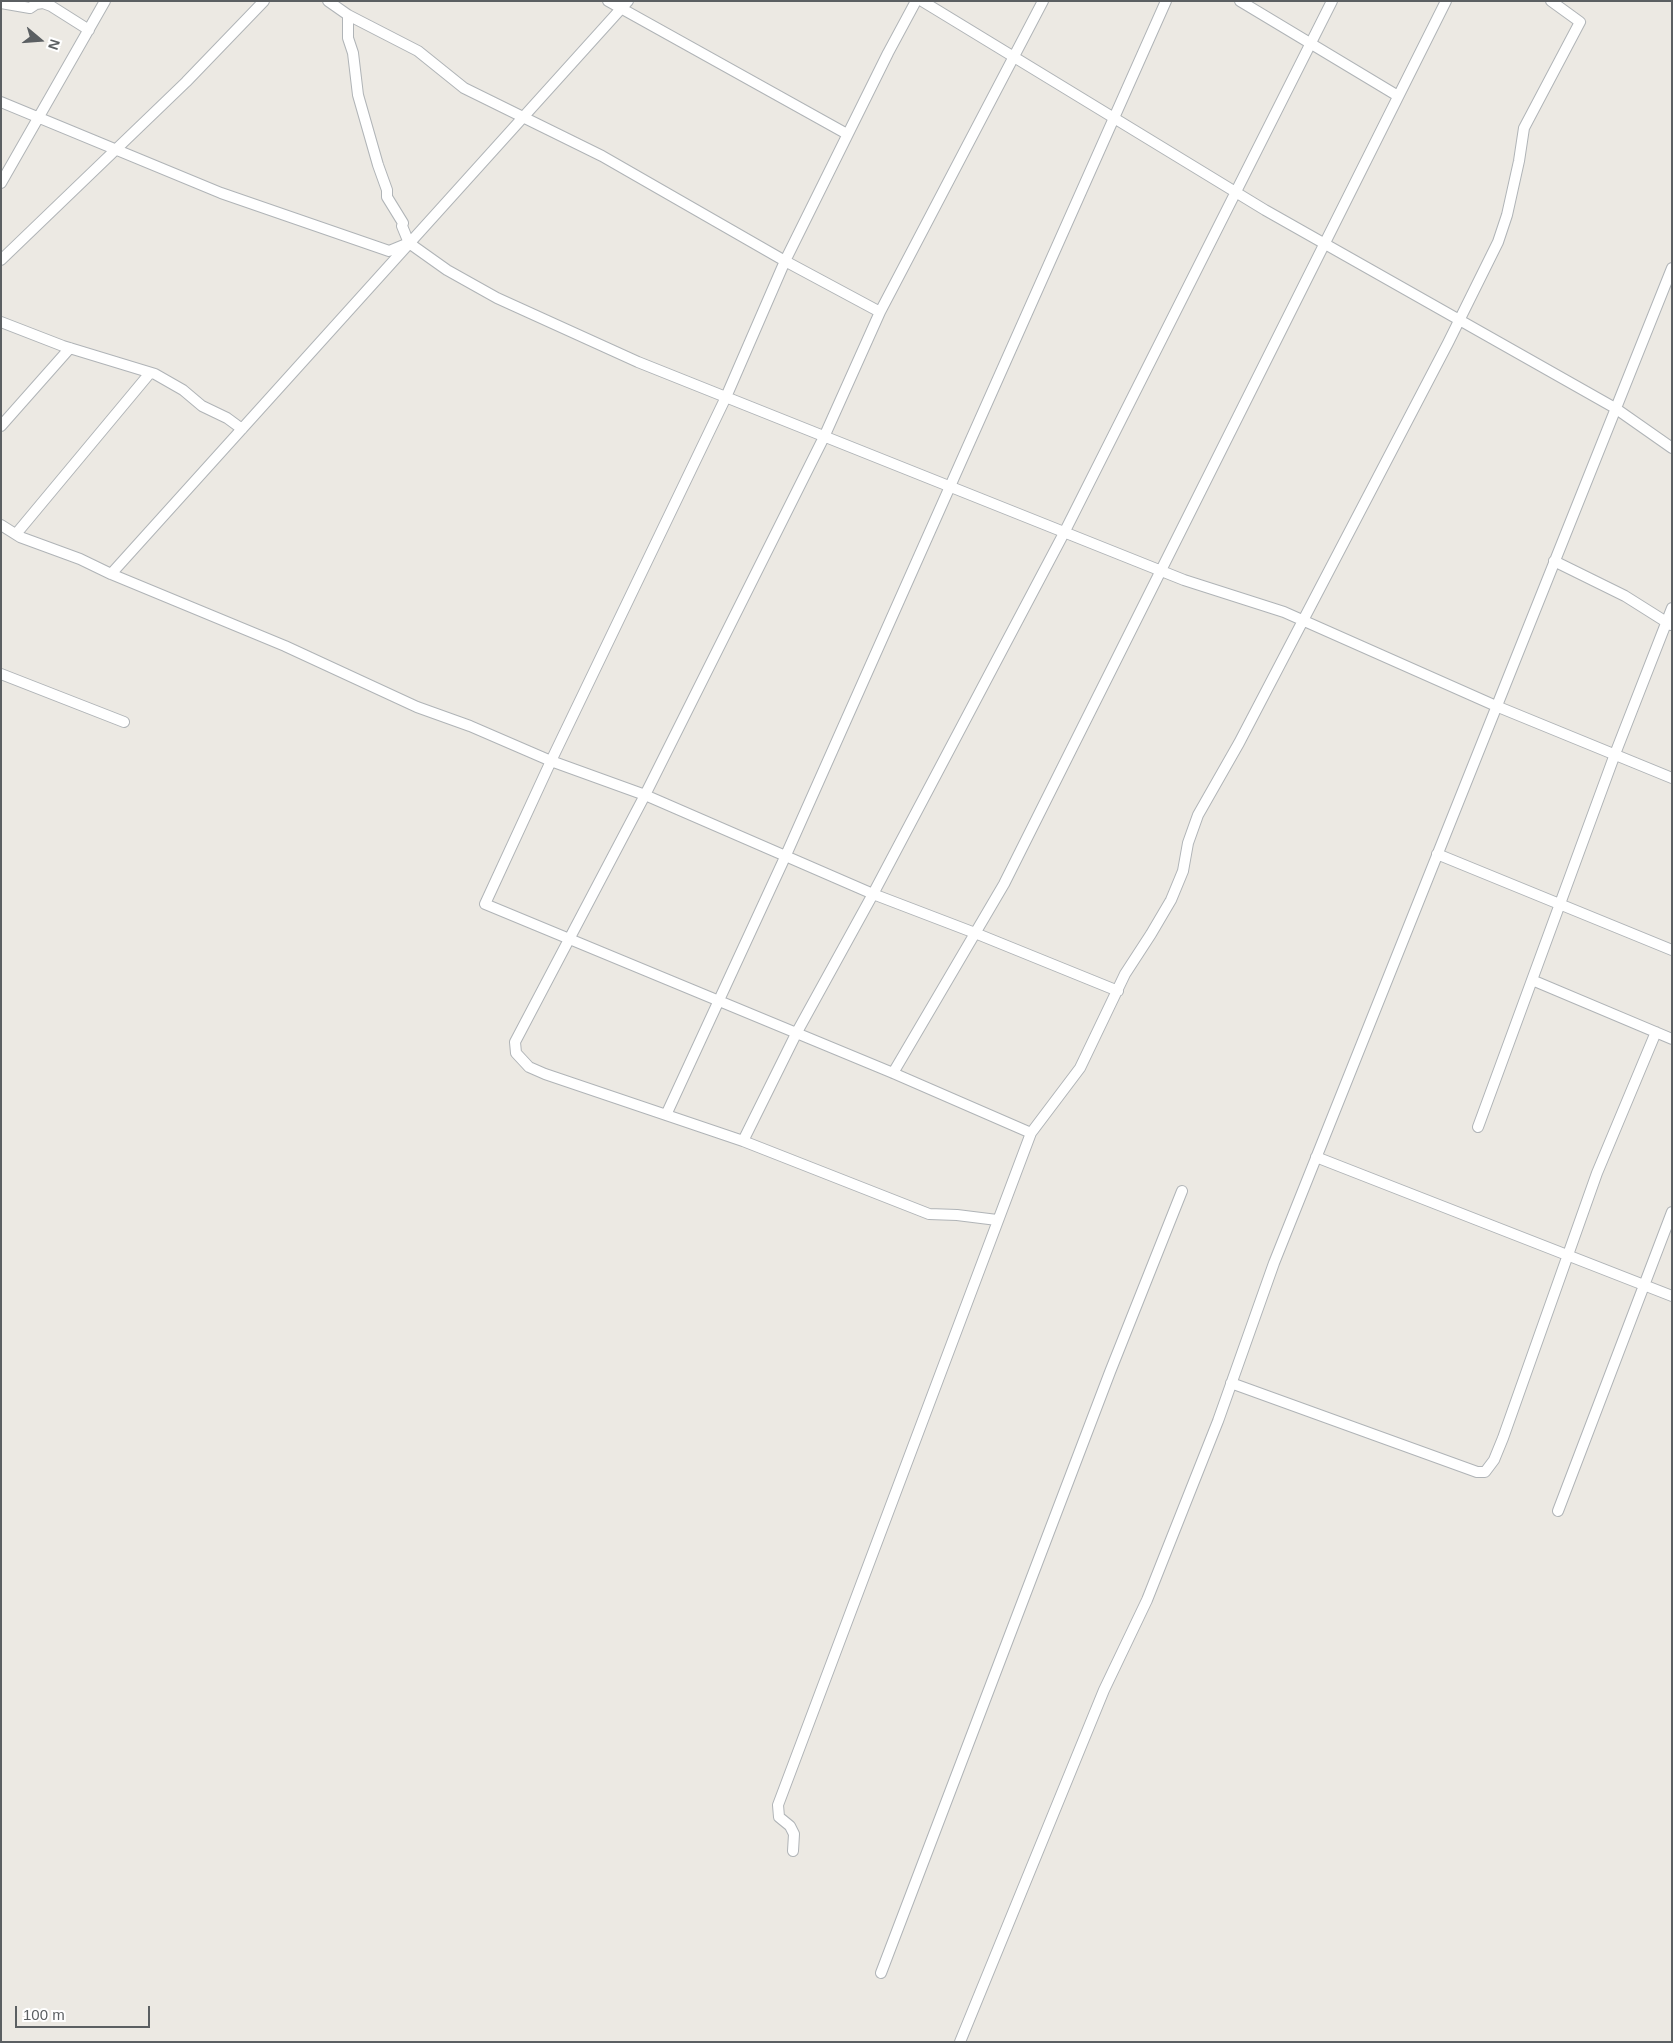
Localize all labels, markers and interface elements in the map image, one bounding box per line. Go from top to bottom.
north arrow [15,15,65,65]
text: N [45,37,63,52]
scale bar [18,1996,152,2028]
text: 100 m [23,2006,65,2023]

